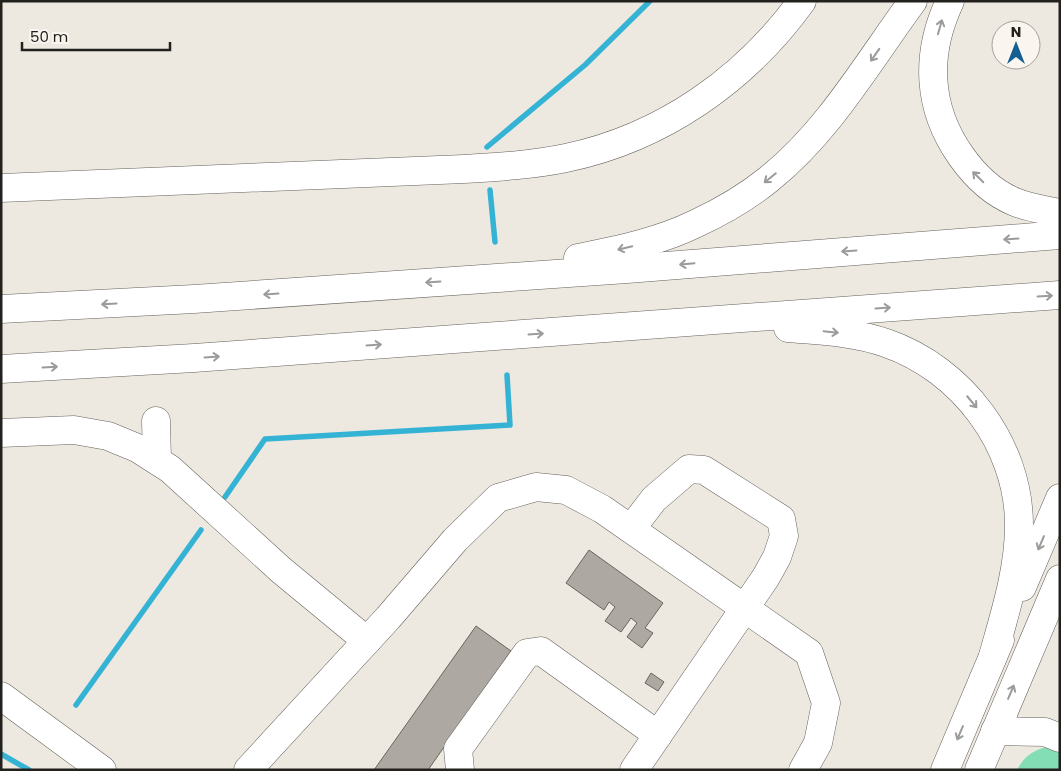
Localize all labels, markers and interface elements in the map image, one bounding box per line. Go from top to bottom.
scale bar [22,20,170,52]
one-way arrow [935,20,945,36]
north arrow [991,20,1041,70]
text: N [1011,22,1021,42]
text: 50 m [30,26,68,47]
one-way arrow [870,48,880,62]
one-way arrow [972,170,984,183]
one-way arrow [763,172,776,183]
one-way arrow [1003,234,1019,243]
one-way arrow [617,244,633,253]
one-way arrow [841,246,857,256]
one-way arrow [679,259,695,268]
one-way arrow [426,277,442,286]
one-way arrow [264,289,280,298]
one-way arrow [1037,292,1053,301]
one-way arrow [101,299,117,308]
one-way arrow [875,303,891,312]
one-way arrow [822,327,838,337]
one-way arrow [528,329,544,338]
one-way arrow [366,341,382,350]
one-way arrow [204,352,220,362]
one-way arrow [42,362,58,371]
one-way arrow [967,396,978,409]
one-way arrow [1035,535,1045,550]
one-way arrow [1008,685,1017,700]
one-way arrow [955,725,965,740]

